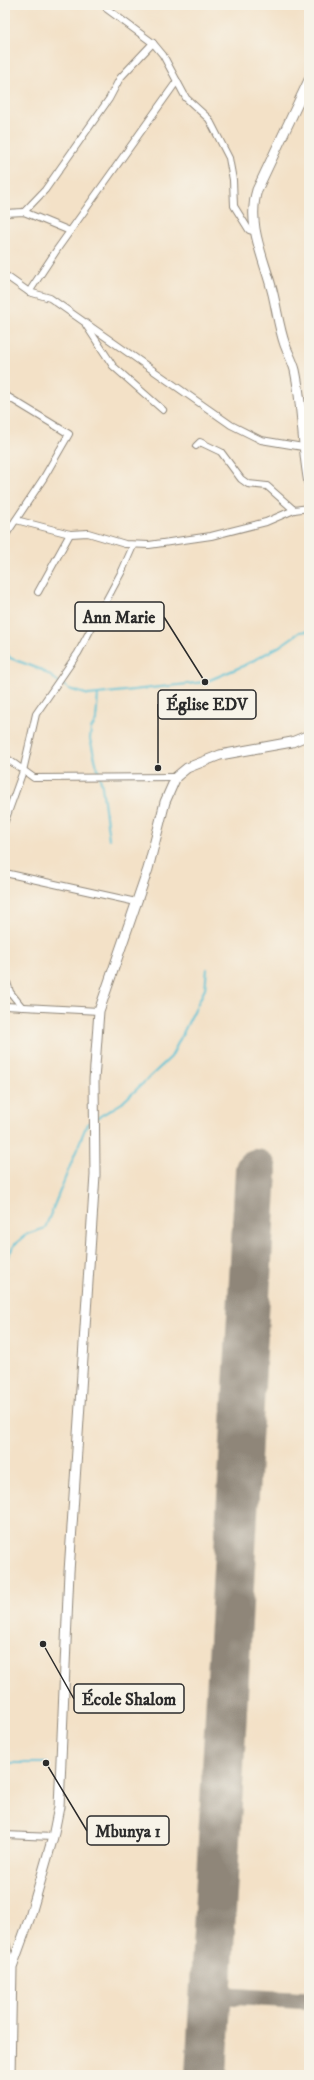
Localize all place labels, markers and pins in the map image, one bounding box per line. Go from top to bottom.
callout: Ann Marie [75,602,164,631]
callout: Église EDV [158,690,256,719]
callout: École Shalom [74,1684,184,1713]
callout: Mbunya 1 [87,1816,169,1845]

